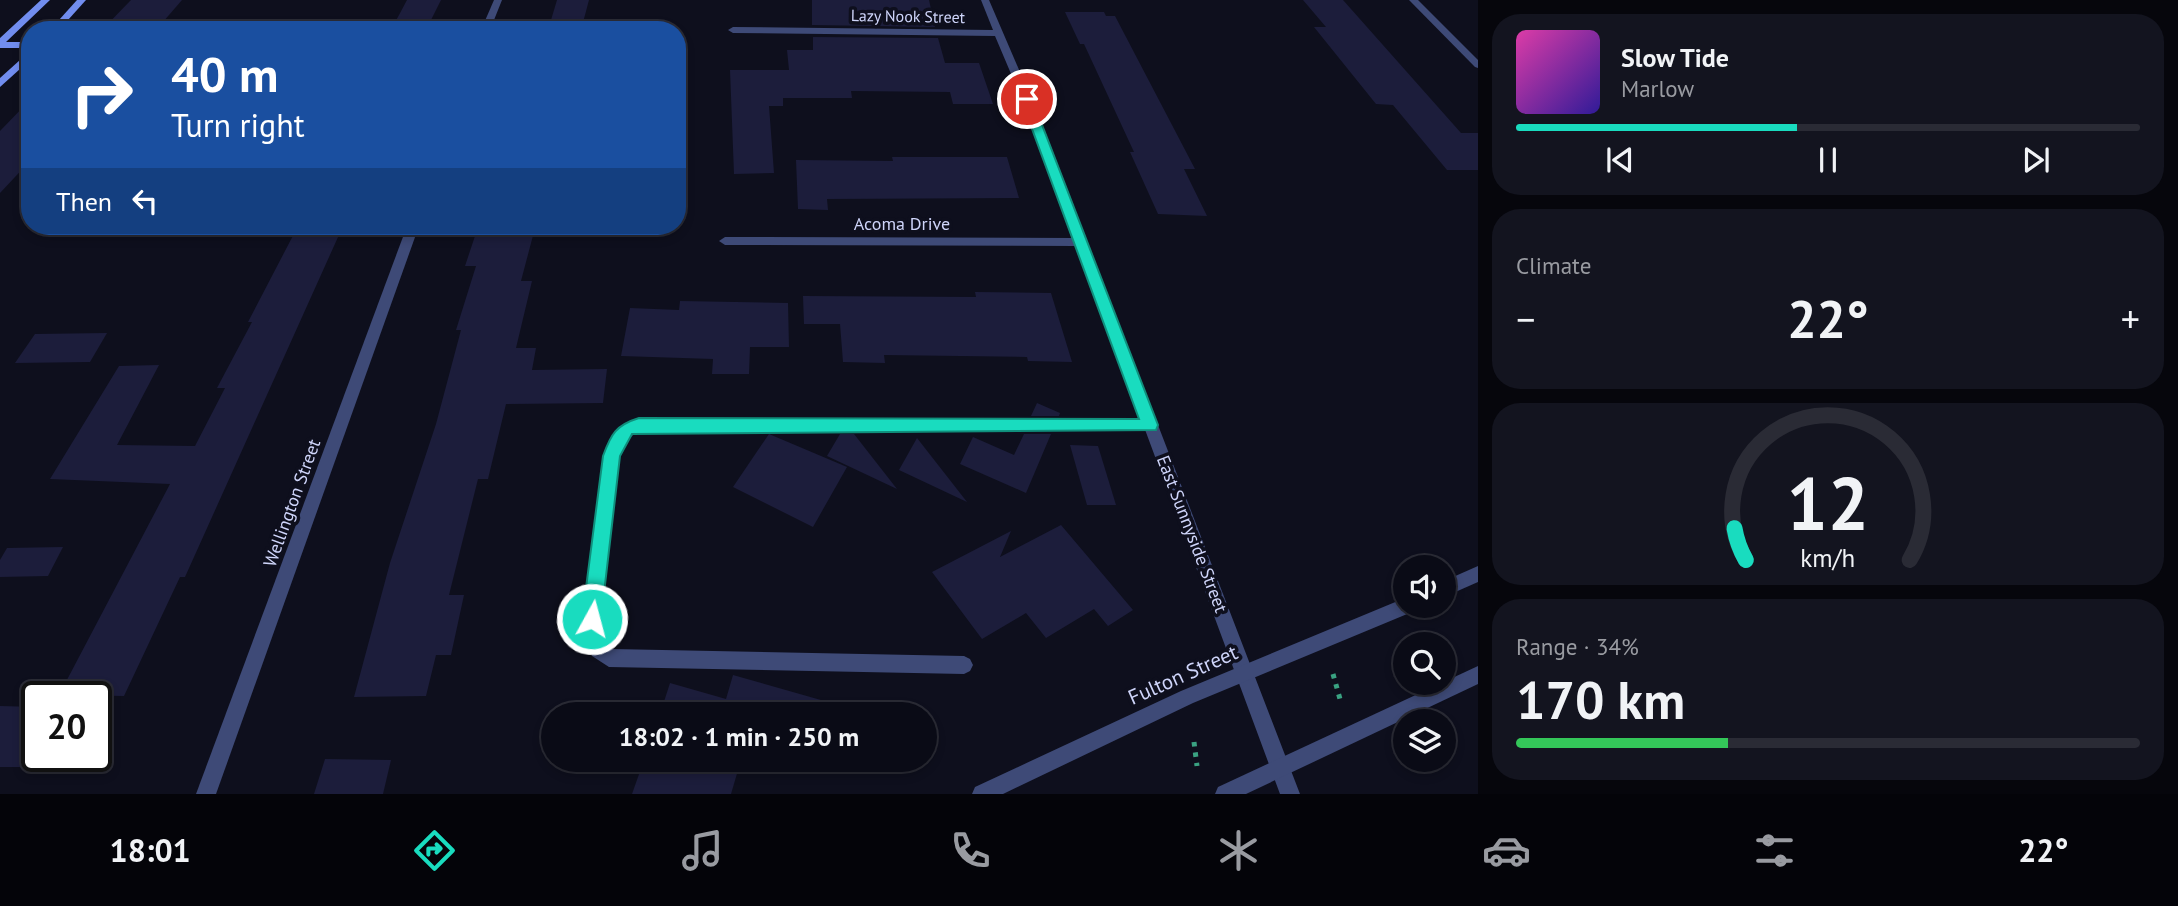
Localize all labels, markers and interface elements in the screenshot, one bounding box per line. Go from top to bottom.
street label: Lazy Nook Street [851,5,966,27]
text: Slow Tide [1621,41,1729,74]
text: 40 m [171,42,278,106]
icon: right [56,49,147,140]
pin [997,69,1057,129]
text: Marlow [1621,74,1694,103]
icon: arrive [1008,80,1046,118]
text: Turn right [171,104,305,146]
icon: previous [1601,141,1639,179]
icon: pause [1809,141,1847,179]
icon: next [2017,141,2055,179]
icon: left [126,182,164,220]
text: Then [56,185,112,218]
street label: Acoma Drive [854,212,950,235]
text: Climate [1516,251,1591,280]
text: 22° [1787,285,1869,352]
text: − [1516,294,1535,343]
text: + [2121,294,2140,343]
street label: Wellington Street [258,436,325,570]
street label: East Sunnyside Street [1152,452,1233,616]
text: 12 [1787,457,1869,551]
text: km/h [1801,542,1855,574]
map controls [1393,555,1456,772]
button: sound [1393,555,1456,618]
position arrow [555,582,629,656]
button: search [1393,632,1456,695]
text: Range · 34% [1516,632,1639,661]
street label: Fulton Street [1124,638,1242,711]
text: 170 km [1516,666,1685,733]
speed limit sign: 20 [21,681,112,772]
button: layers [1393,709,1456,772]
text: 18:02 · 1 min · 250 m [619,720,859,753]
icon: directions [410,826,459,875]
icon: music [678,826,727,875]
icon: phone [946,826,995,875]
icon: climate [1214,826,1263,875]
icon: car [1482,826,1531,875]
icon: filters [1750,826,1799,875]
text: 18:01 [110,829,191,871]
text: 22° [2018,829,2068,871]

